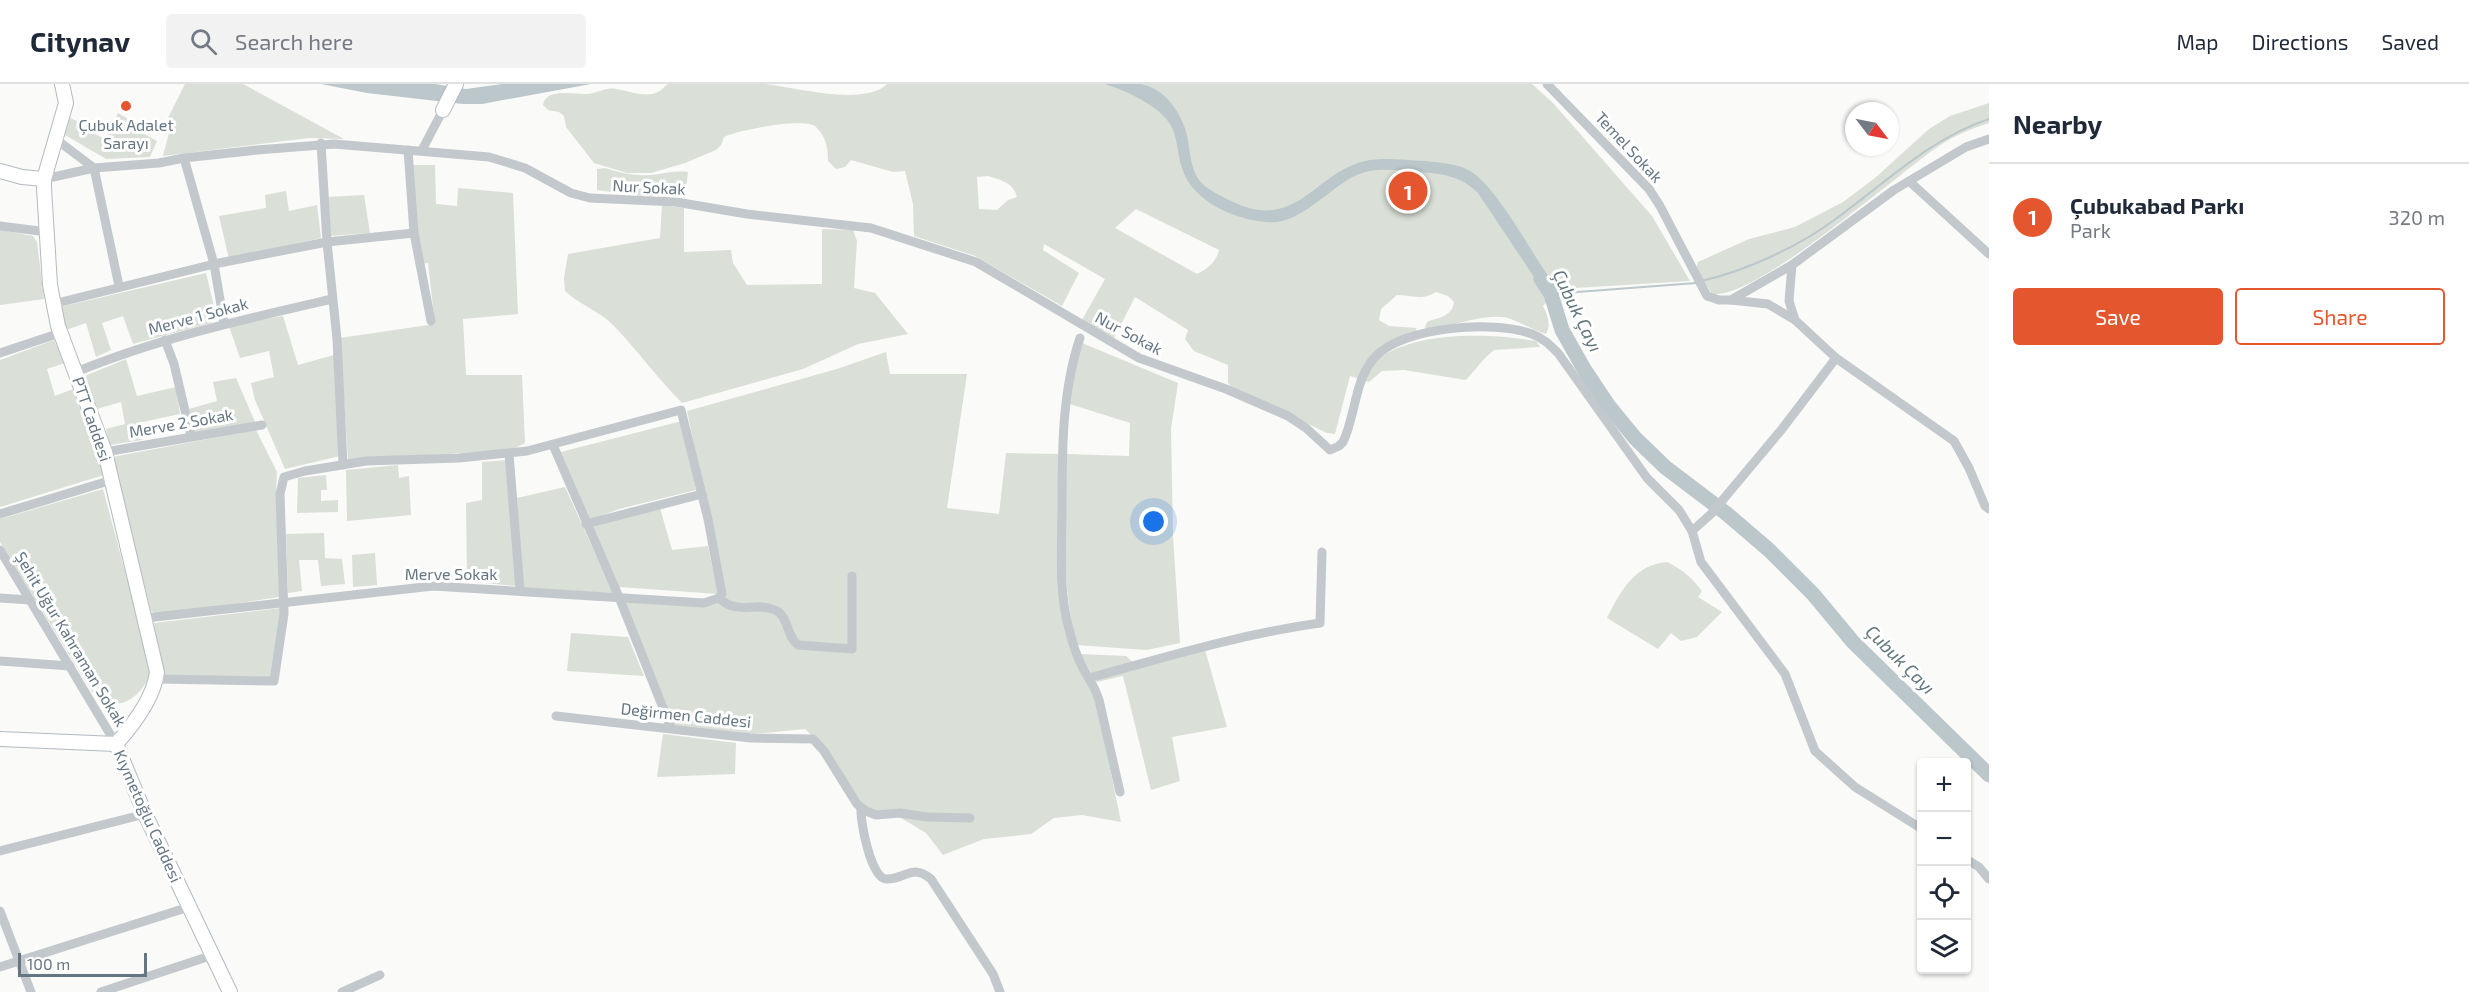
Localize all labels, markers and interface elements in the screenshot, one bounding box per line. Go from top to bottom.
search box [166,14,586,68]
text: Citynav [30,24,130,58]
icon: search [187,25,220,58]
text: Search here [235,28,353,54]
text: Map [2176,29,2219,54]
text: Directions [2252,29,2348,54]
text: Saved [2381,29,2439,54]
marker: Çubuk Adalet Sarayı [119,99,133,113]
north arrow [1845,102,1899,156]
street label: Temel Sokak [1592,107,1667,186]
text: Nearby [2013,108,2102,139]
place label: Çubuk Adalet Sarayı [79,115,174,152]
pin: 1 [1388,168,1428,214]
street label: Nur Sokak [612,175,686,198]
text: Çubukabad Parkı [2070,192,2244,218]
text: 1 [2028,205,2037,229]
text: 320 m [2389,205,2445,229]
text: Park [2070,218,2111,242]
water label: Çubuk Çayı [1548,266,1607,356]
button: Save [2013,288,2223,345]
button: Share [2235,288,2445,345]
street label: Merve 1 Sokak [146,293,250,338]
street label: Nur Sokak [1092,307,1166,358]
street label: PTT Caddesi [69,374,116,464]
street label: Merve 2 Sokak [127,404,234,441]
your location [1139,507,1168,536]
street label: Şehit Uğur Kahraman Sokak [11,548,131,730]
street label: Merve Sokak [405,564,497,583]
water label: Çubuk Çayı [1861,620,1940,699]
street label: Değirmen Caddesi [620,698,752,731]
street label: Kıymetoğlu Caddesi [111,747,186,885]
map controls [1917,758,1971,974]
button: + [1917,758,1971,812]
button: − [1917,812,1971,866]
button: locate [1917,866,1971,920]
button: layers [1917,920,1971,974]
scale bar [18,950,147,978]
text: 100 m [27,954,70,973]

